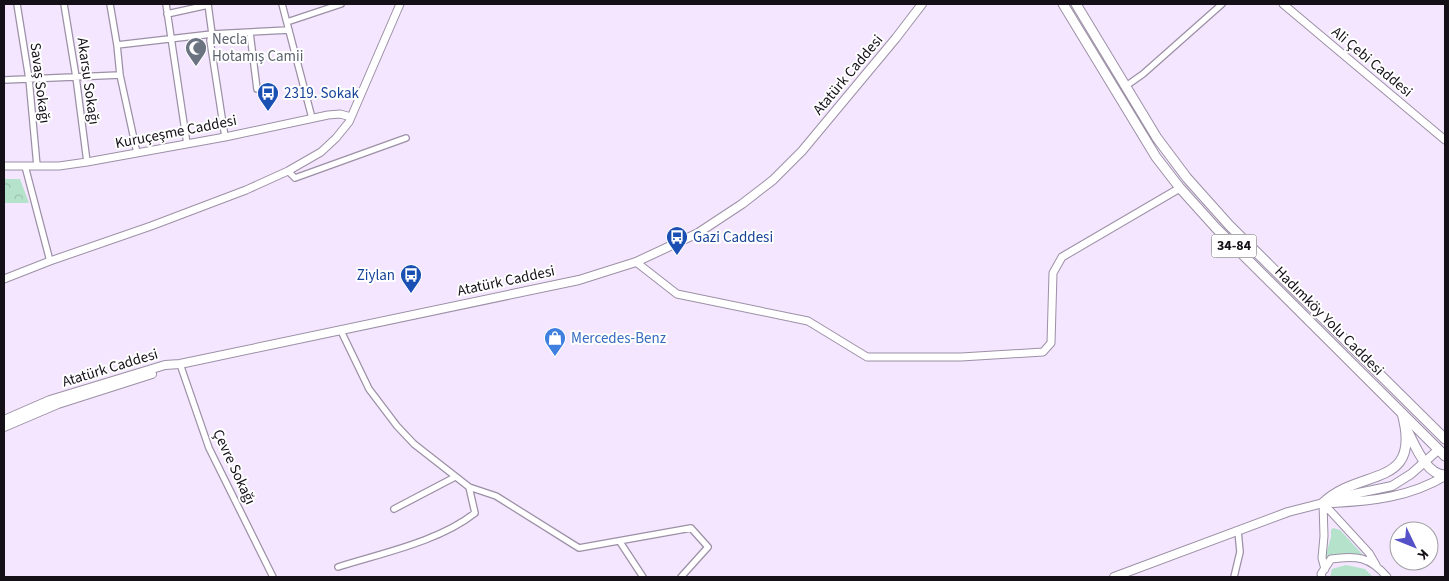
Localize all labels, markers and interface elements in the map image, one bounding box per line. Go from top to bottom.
street label: Ali Çebi Caddesi [1327,22,1417,102]
place label: Necla Hotamış Camii [212,29,303,67]
street label: Atatürk Caddesi [808,30,888,120]
street label: Akarsu Sokağı [71,36,105,126]
mosque icon: Necla Hotamış Camii [184,36,208,67]
street label: Savaş Sokağı [25,41,55,125]
bus stop icon: 2319. Sokak [256,81,280,112]
place label: 2319. Sokak [284,83,360,104]
street label: Kuruçeşme Caddesi [113,110,239,154]
bus stop icon: Gazi Caddesi [665,225,689,256]
place label: Gazi Caddesi [693,227,773,248]
road number: 34-84 [1212,235,1256,258]
street label: Atatürk Caddesi [455,260,557,302]
street label: Hadımköy Yolu Caddesi [1270,262,1388,380]
bus stop icon: Ziylan [399,263,423,294]
place label: Ziylan [357,265,395,286]
shop icon: Mercedes-Benz [543,326,567,357]
place label: Mercedes-Benz [571,328,666,349]
street label: Atatürk Caddesi [60,343,160,393]
street label: Çevre Sokağı [207,426,261,508]
north arrow [1389,521,1439,571]
text: K [1412,544,1433,564]

